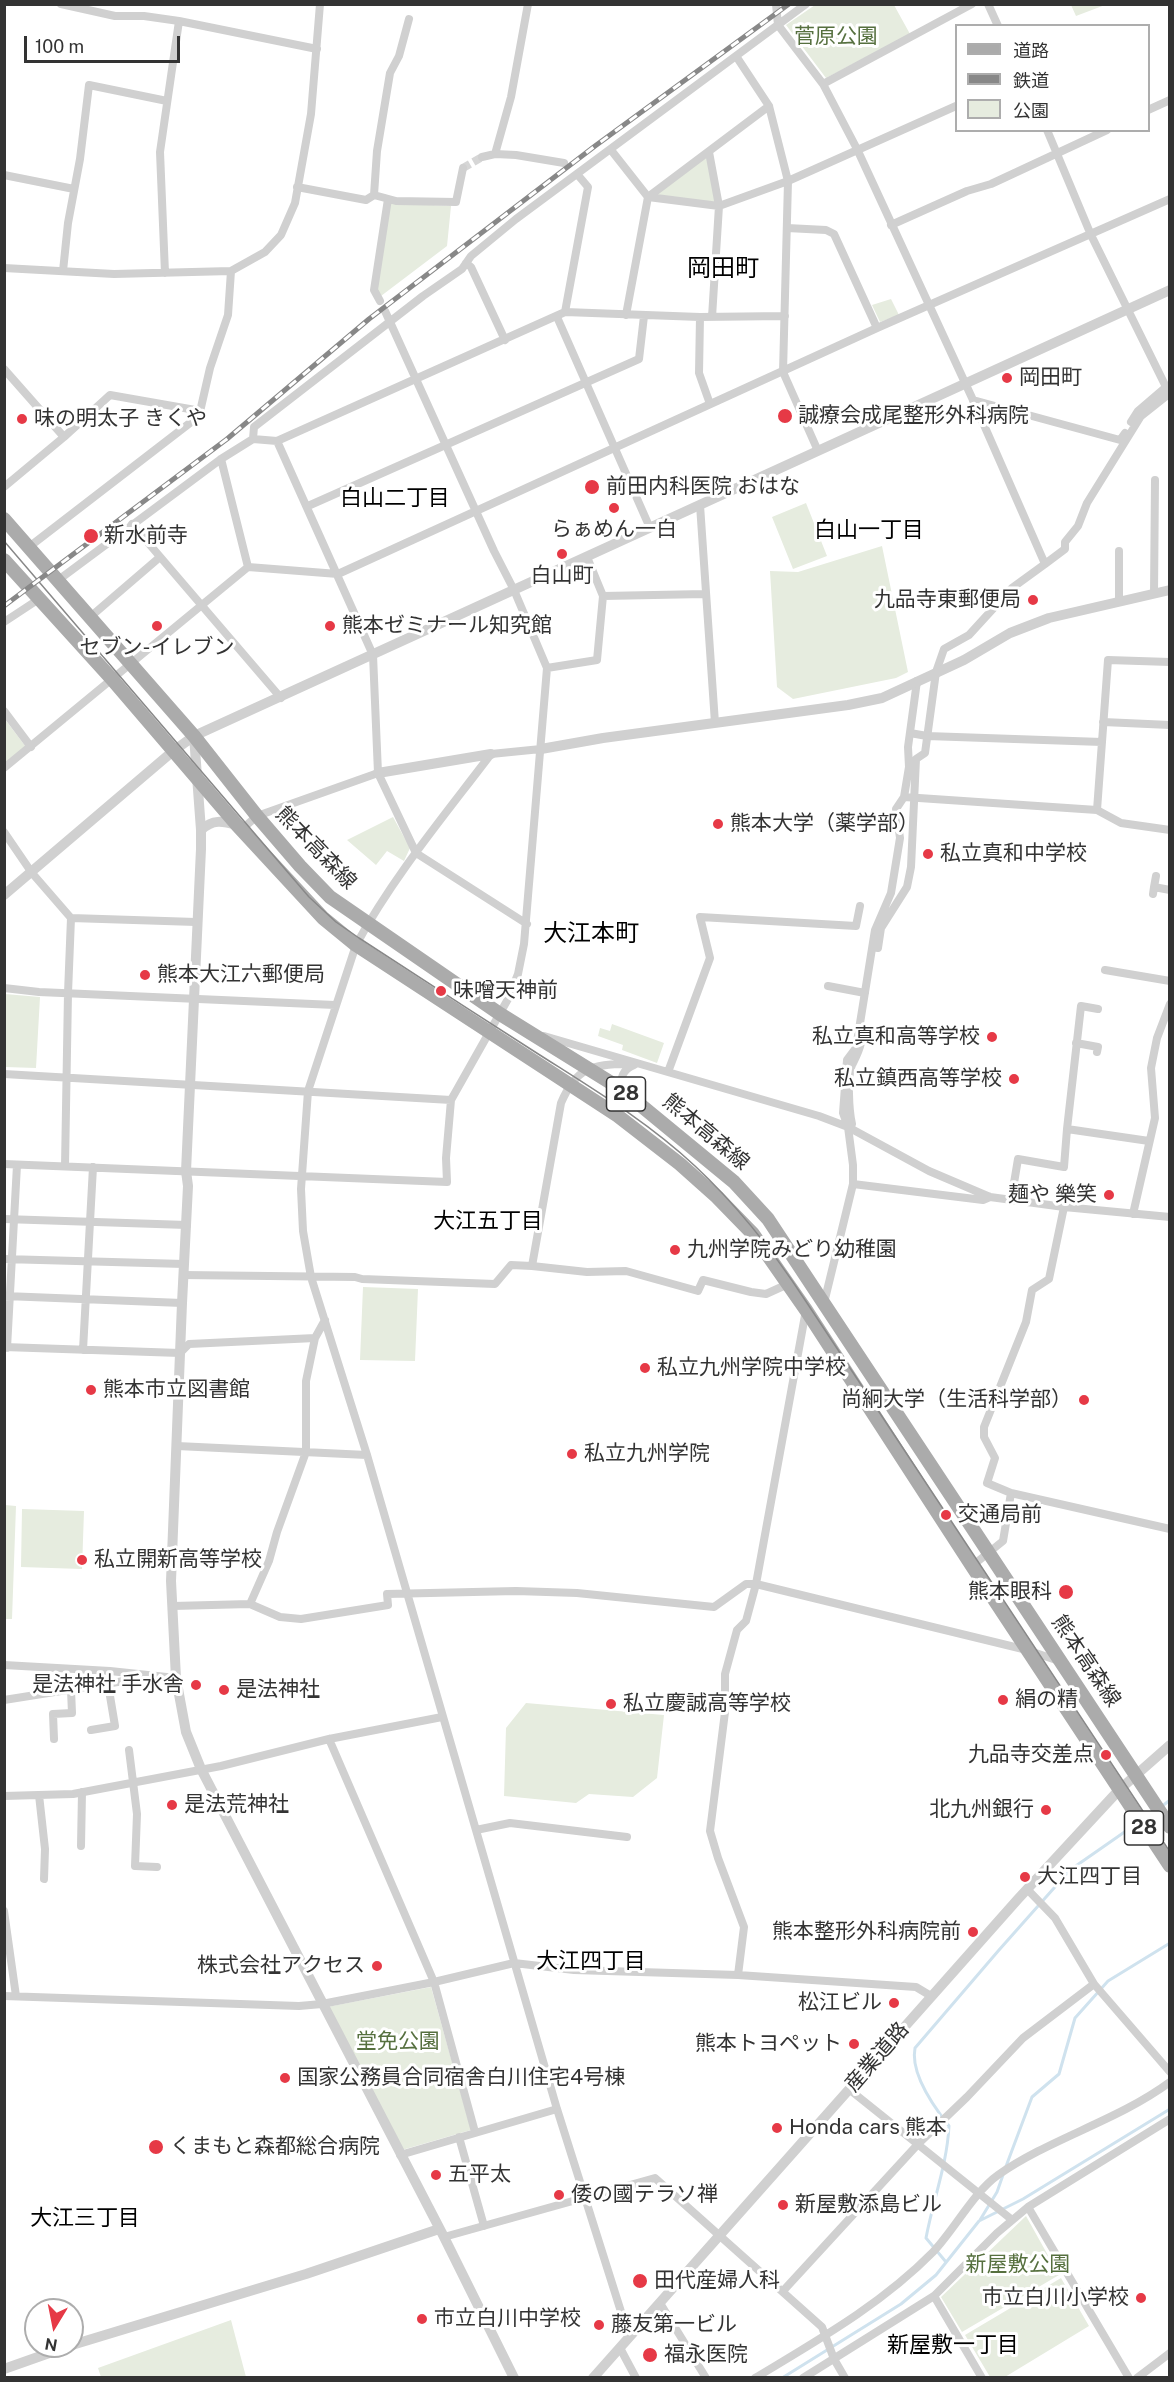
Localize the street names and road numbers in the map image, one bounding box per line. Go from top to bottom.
street label: 熊本高森線 [270,801,362,895]
road number: 28 [606,1077,646,1111]
street label: 熊本高森線 [658,1089,754,1175]
street label: 熊本高森線 [1046,1610,1126,1712]
road number: 28 [1124,1811,1164,1845]
street label: 産業道路 [840,2017,914,2097]

